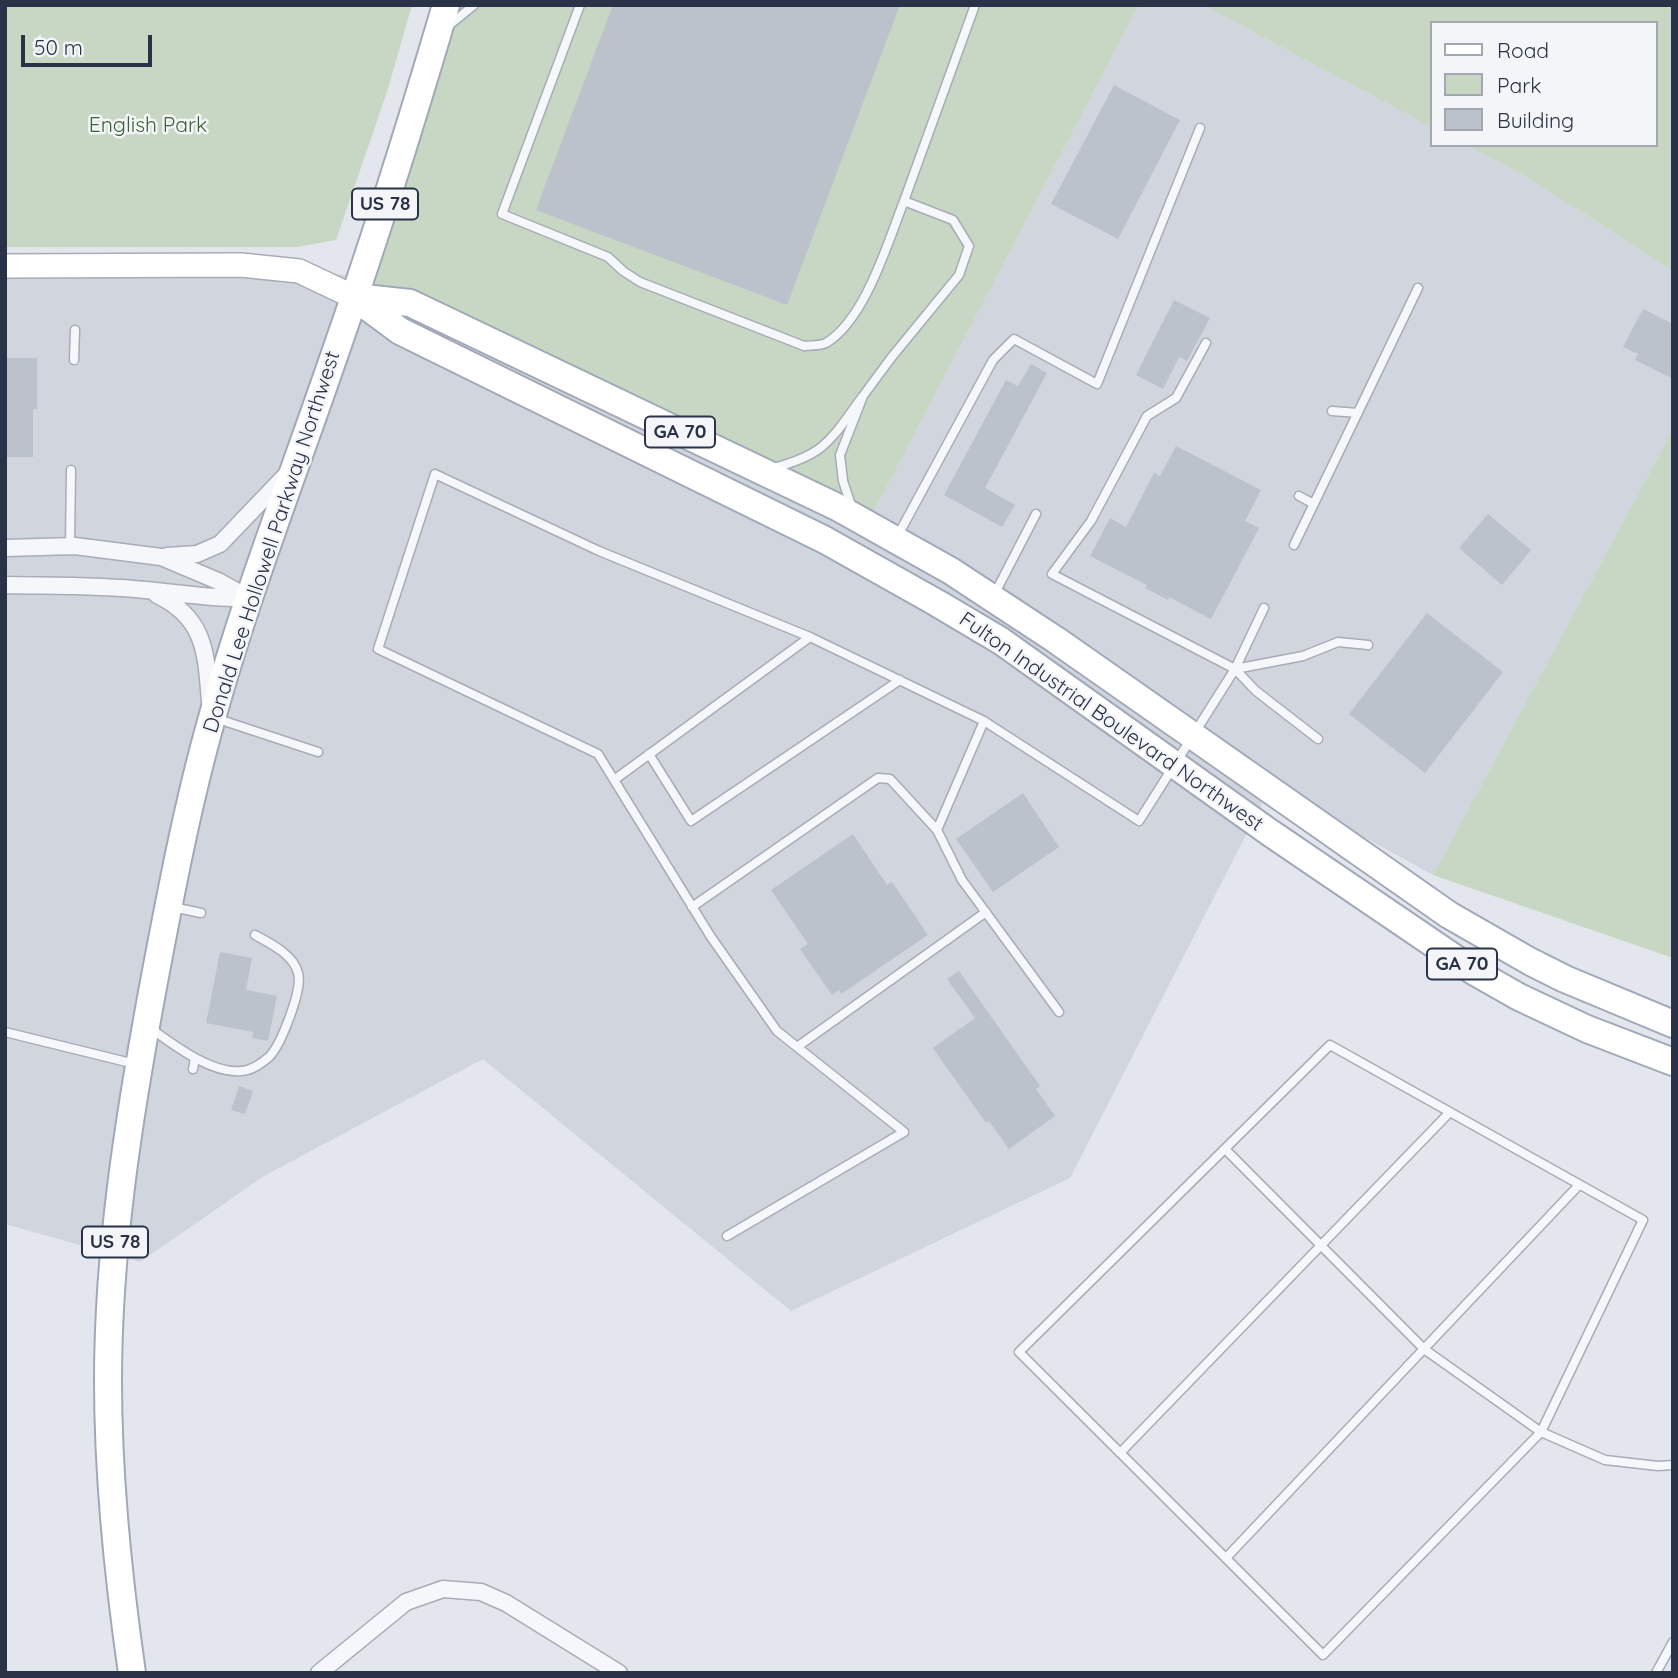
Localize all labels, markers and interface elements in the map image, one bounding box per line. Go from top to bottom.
scale bar [24,21,156,65]
legend [1430,21,1657,147]
text: 50 m [34,34,83,60]
text: Road [1497,37,1549,63]
text: Park [1497,72,1541,98]
text: Building [1497,107,1574,133]
park label: English Park [89,113,207,139]
road number: US 78 [352,188,418,220]
street label: Donald Lee Hollowell Parkway Northwest [198,348,346,736]
road number: GA 70 [645,416,715,448]
street label: Fulton Industrial Boulevard Northwest [954,607,1268,837]
road number: GA 70 [1427,948,1497,980]
road number: US 78 [82,1226,148,1258]

